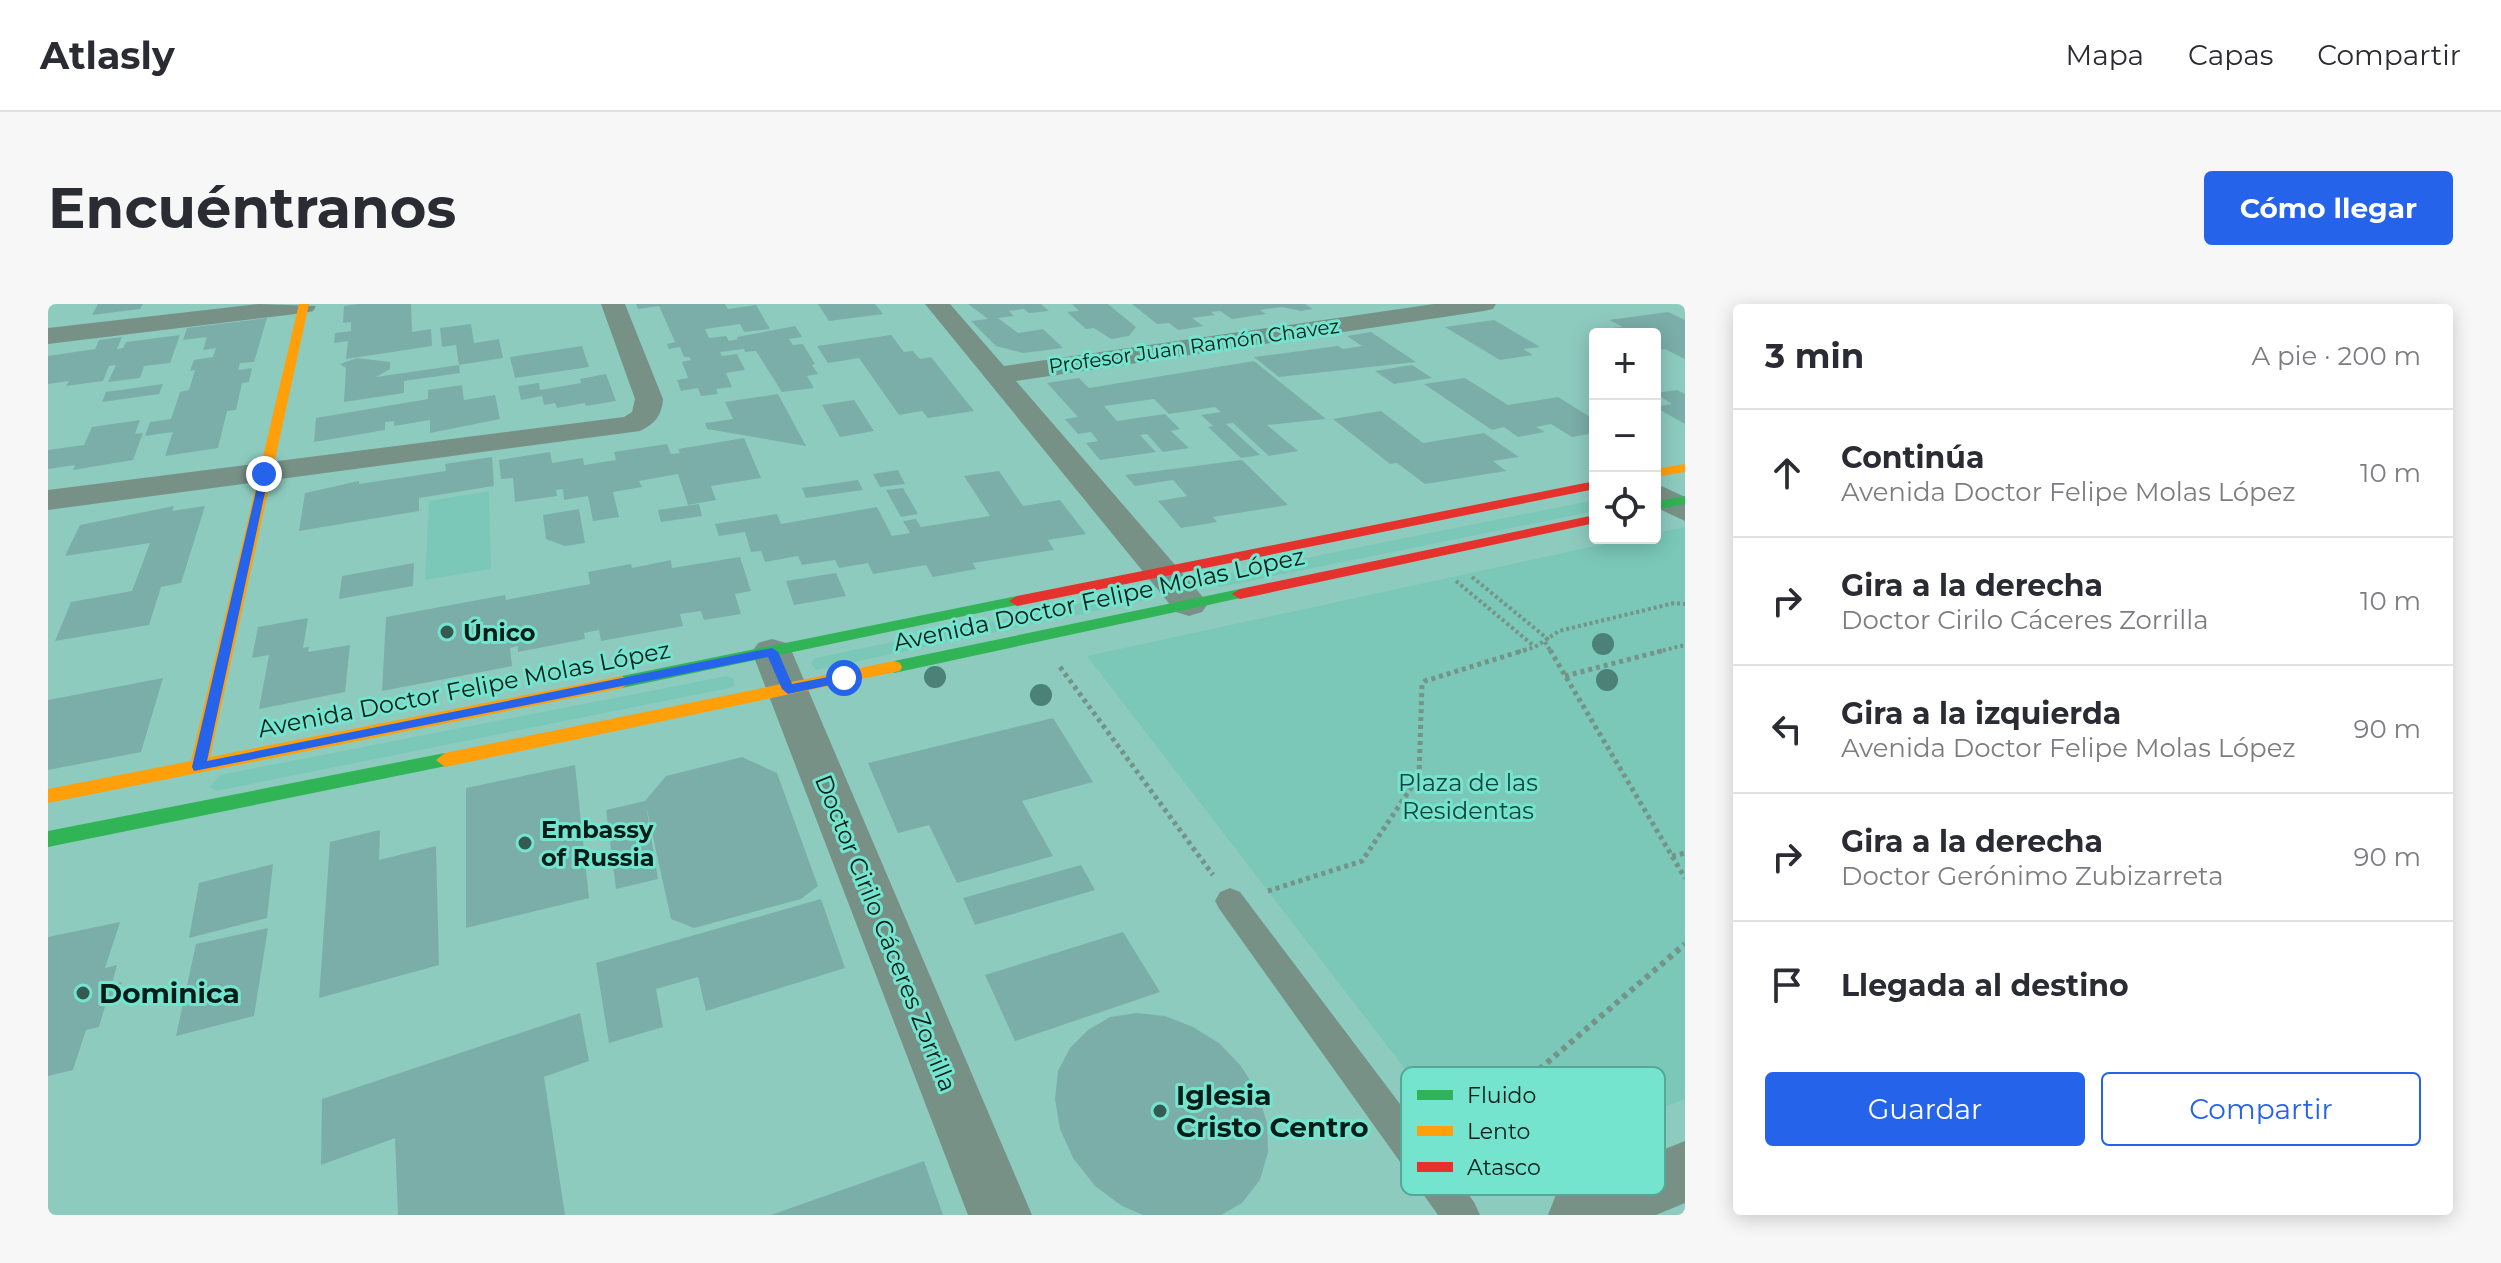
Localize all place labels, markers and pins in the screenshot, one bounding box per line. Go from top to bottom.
place label: Único [463,618,535,647]
marker: Único [438,623,456,641]
place label: Embassy of Russia [541,815,654,872]
marker: Embassy of Russia [516,834,534,852]
place label: Dominica [99,976,240,1010]
marker: Dominica [74,984,92,1002]
place label: Iglesia Cristo Centro [1176,1078,1369,1144]
marker: Iglesia Cristo Centro [1151,1102,1169,1120]

